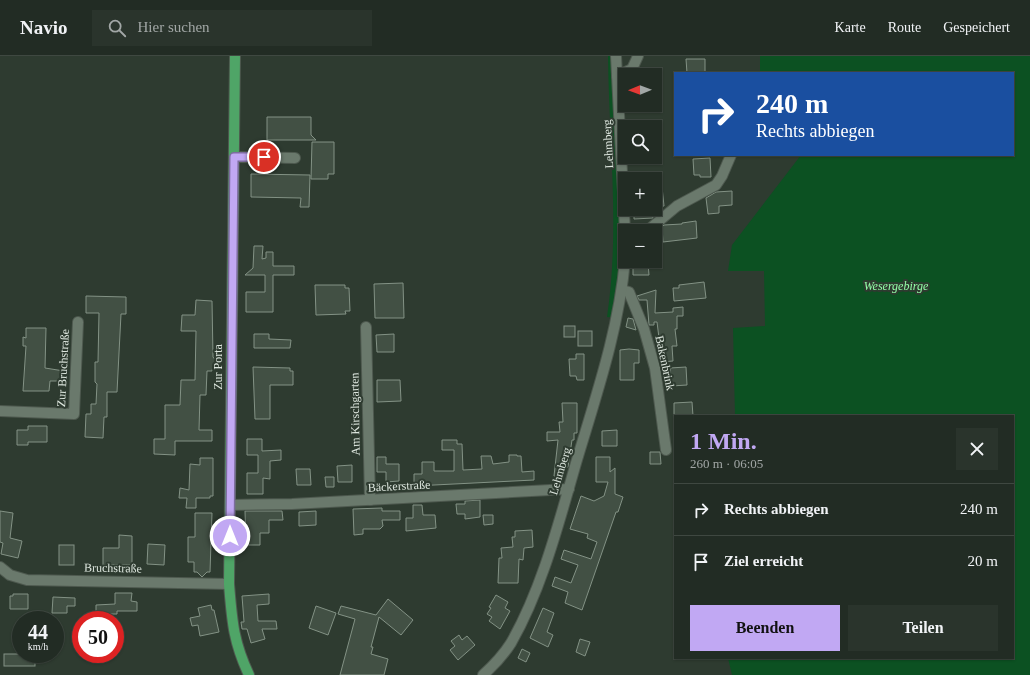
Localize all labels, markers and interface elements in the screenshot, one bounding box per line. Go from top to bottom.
search box [92,10,372,46]
text: Navio [20,17,68,38]
icon: search [106,17,128,39]
text: Hier suchen [138,19,210,35]
text: Karte [835,20,866,35]
text: Route [888,20,921,35]
text: Gespeichert [943,20,1010,35]
north arrow [618,68,662,112]
map controls [618,68,662,268]
icon: right [690,88,742,140]
text: 240 m [756,88,828,119]
street label: Lehmberg [600,119,616,169]
button: search [618,120,662,164]
text: Rechts abbiegen [756,121,874,141]
pin [247,140,281,174]
icon: arrive [253,146,275,168]
button: + [618,172,662,216]
button: − [618,224,662,268]
park label: Wesergebirge [864,279,929,293]
street label: Zur Bruchstraße [54,329,72,407]
street label: Bakenbrink [652,334,678,392]
street label: Zur Porta [211,343,225,390]
street label: Am Kirschgarten [347,372,363,456]
text: 1 Min. [690,428,757,454]
button: close [956,428,998,470]
street label: Lehmberg [546,445,574,497]
text: 260 m · 06:05 [690,456,763,471]
street label: Bäckerstraße [367,477,431,495]
icon: right [690,499,712,521]
text: Rechts abbiegen [724,501,829,517]
text: 240 m [960,501,998,517]
position arrow [209,515,251,557]
icon: arrive [690,551,712,573]
text: Ziel erreicht [724,553,803,569]
text: 20 m [968,553,998,569]
street label: Bruchstraße [84,560,142,576]
button: Beenden [690,605,840,651]
button: Teilen [848,605,998,651]
speed limit sign: 50 [72,611,124,663]
text: 44 [28,621,48,643]
text: km/h [28,641,48,652]

